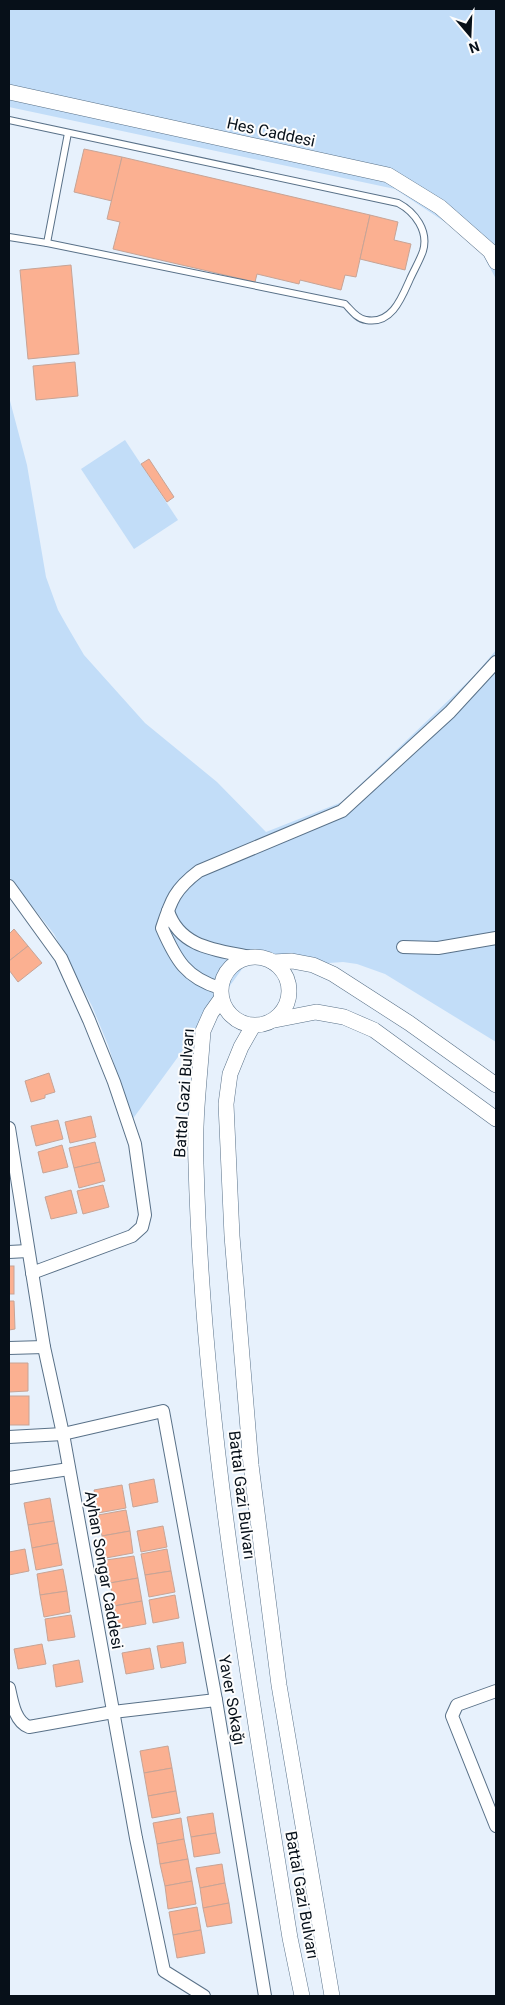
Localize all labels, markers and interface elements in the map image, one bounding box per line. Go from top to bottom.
north arrow [445,10,495,60]
text: N [467,38,482,56]
street label: Hes Caddesi [225,113,317,151]
street label: Battal Gazi Bulvarı [170,1028,198,1158]
street label: Battal Gazi Bulvarı [225,1430,259,1560]
street label: Ayhan Songar Caddesi [81,1489,127,1651]
street label: Yaver Sokağı [215,1653,249,1747]
street label: Battal Gazi Bulvarı [281,1830,323,1960]

